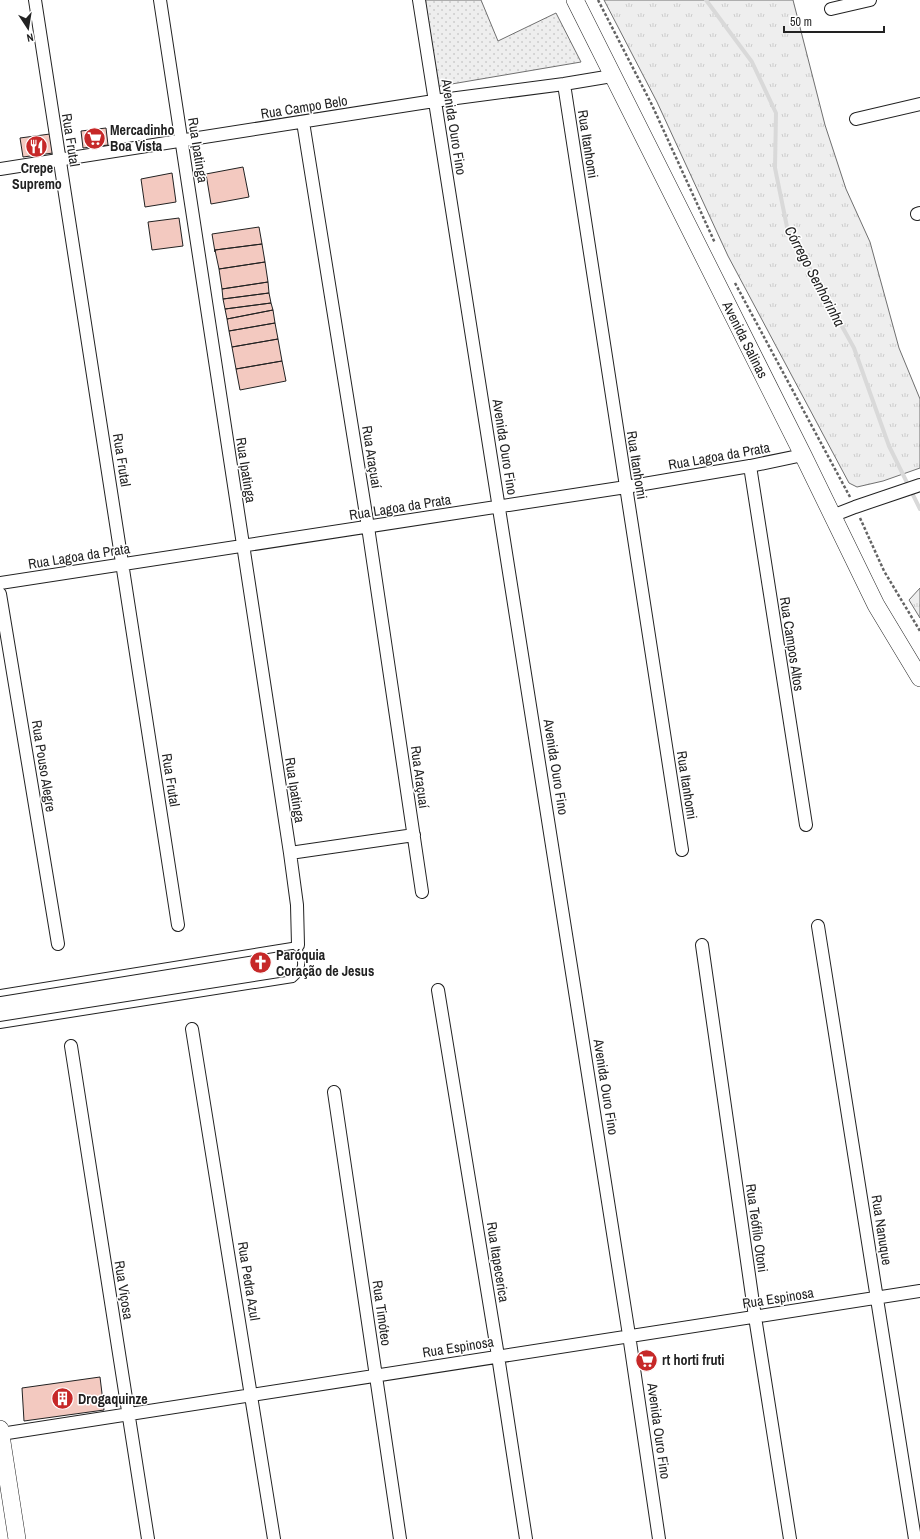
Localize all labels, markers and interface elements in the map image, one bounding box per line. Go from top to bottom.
north arrow [8,8,48,48]
scale bar [784,8,884,34]
text: 50 m [790,14,812,30]
text: N [25,30,35,45]
street label: Avenida Ouro Fino [437,77,470,176]
street label: Rua Campo Belo [259,91,349,123]
street label: Rua Itanhomi [574,109,602,179]
street label: Rua Frutal [58,112,84,168]
street label: Rua Ipatinga [184,116,212,184]
place label: Mercadinho Boa Vista [110,121,174,155]
supermarket icon: Mercadinho Boa Vista [81,125,107,151]
restaurant icon: Crepe Supremo [24,133,50,159]
place label: Crepe Supremo [12,159,62,193]
water label: Córrego Senhorinha [780,222,851,330]
street label: Avenida Salinas [718,297,772,381]
street label: Avenida Ouro Fino [488,397,521,496]
street label: Rua Araçuaí [358,424,386,490]
street label: Rua Itanhomi [623,430,651,500]
street label: Rua Frutal [109,432,135,488]
street label: Rua Ipatinga [232,436,260,504]
street label: Rua Lagoa da Prata [667,438,772,474]
street label: Rua Lagoa da Prata [348,490,453,524]
street label: Rua Lagoa da Prata [27,539,132,573]
street label: Rua Campos Altos [776,596,808,693]
street label: Avenida Ouro Fino [539,717,572,816]
street label: Rua Pouso Alegre [28,719,60,813]
street label: Rua Araçuaí [407,744,433,810]
street label: Rua Itanhomi [673,750,701,820]
street label: Rua Frutal [158,752,184,808]
street label: Rua Ipatinga [281,756,309,824]
place label: Paróquia Coração de Jesus [276,946,374,980]
church icon: Paróquia Coração de Jesus [248,950,274,976]
street label: Avenida Ouro Fino [589,1037,622,1136]
street label: Rua Teófilo Otoni [742,1183,772,1273]
street label: Rua Nanuque [868,1194,896,1266]
street label: Rua Itapecerica [483,1221,513,1304]
street label: Rua Pedra Azul [234,1240,264,1322]
street label: Rua Viçosa [110,1259,138,1321]
street label: Rua Timóteo [369,1279,395,1347]
street label: Rua Espinosa [741,1283,816,1313]
street label: Rua Espinosa [421,1332,496,1362]
supermarket icon: rt horti fruti [633,1347,659,1373]
place label: rt horti fruti [662,1351,725,1369]
street label: Avenida Ouro Fino [643,1381,675,1480]
building icon: Drogaquinze [49,1386,75,1412]
place label: Drogaquinze [78,1390,148,1408]

